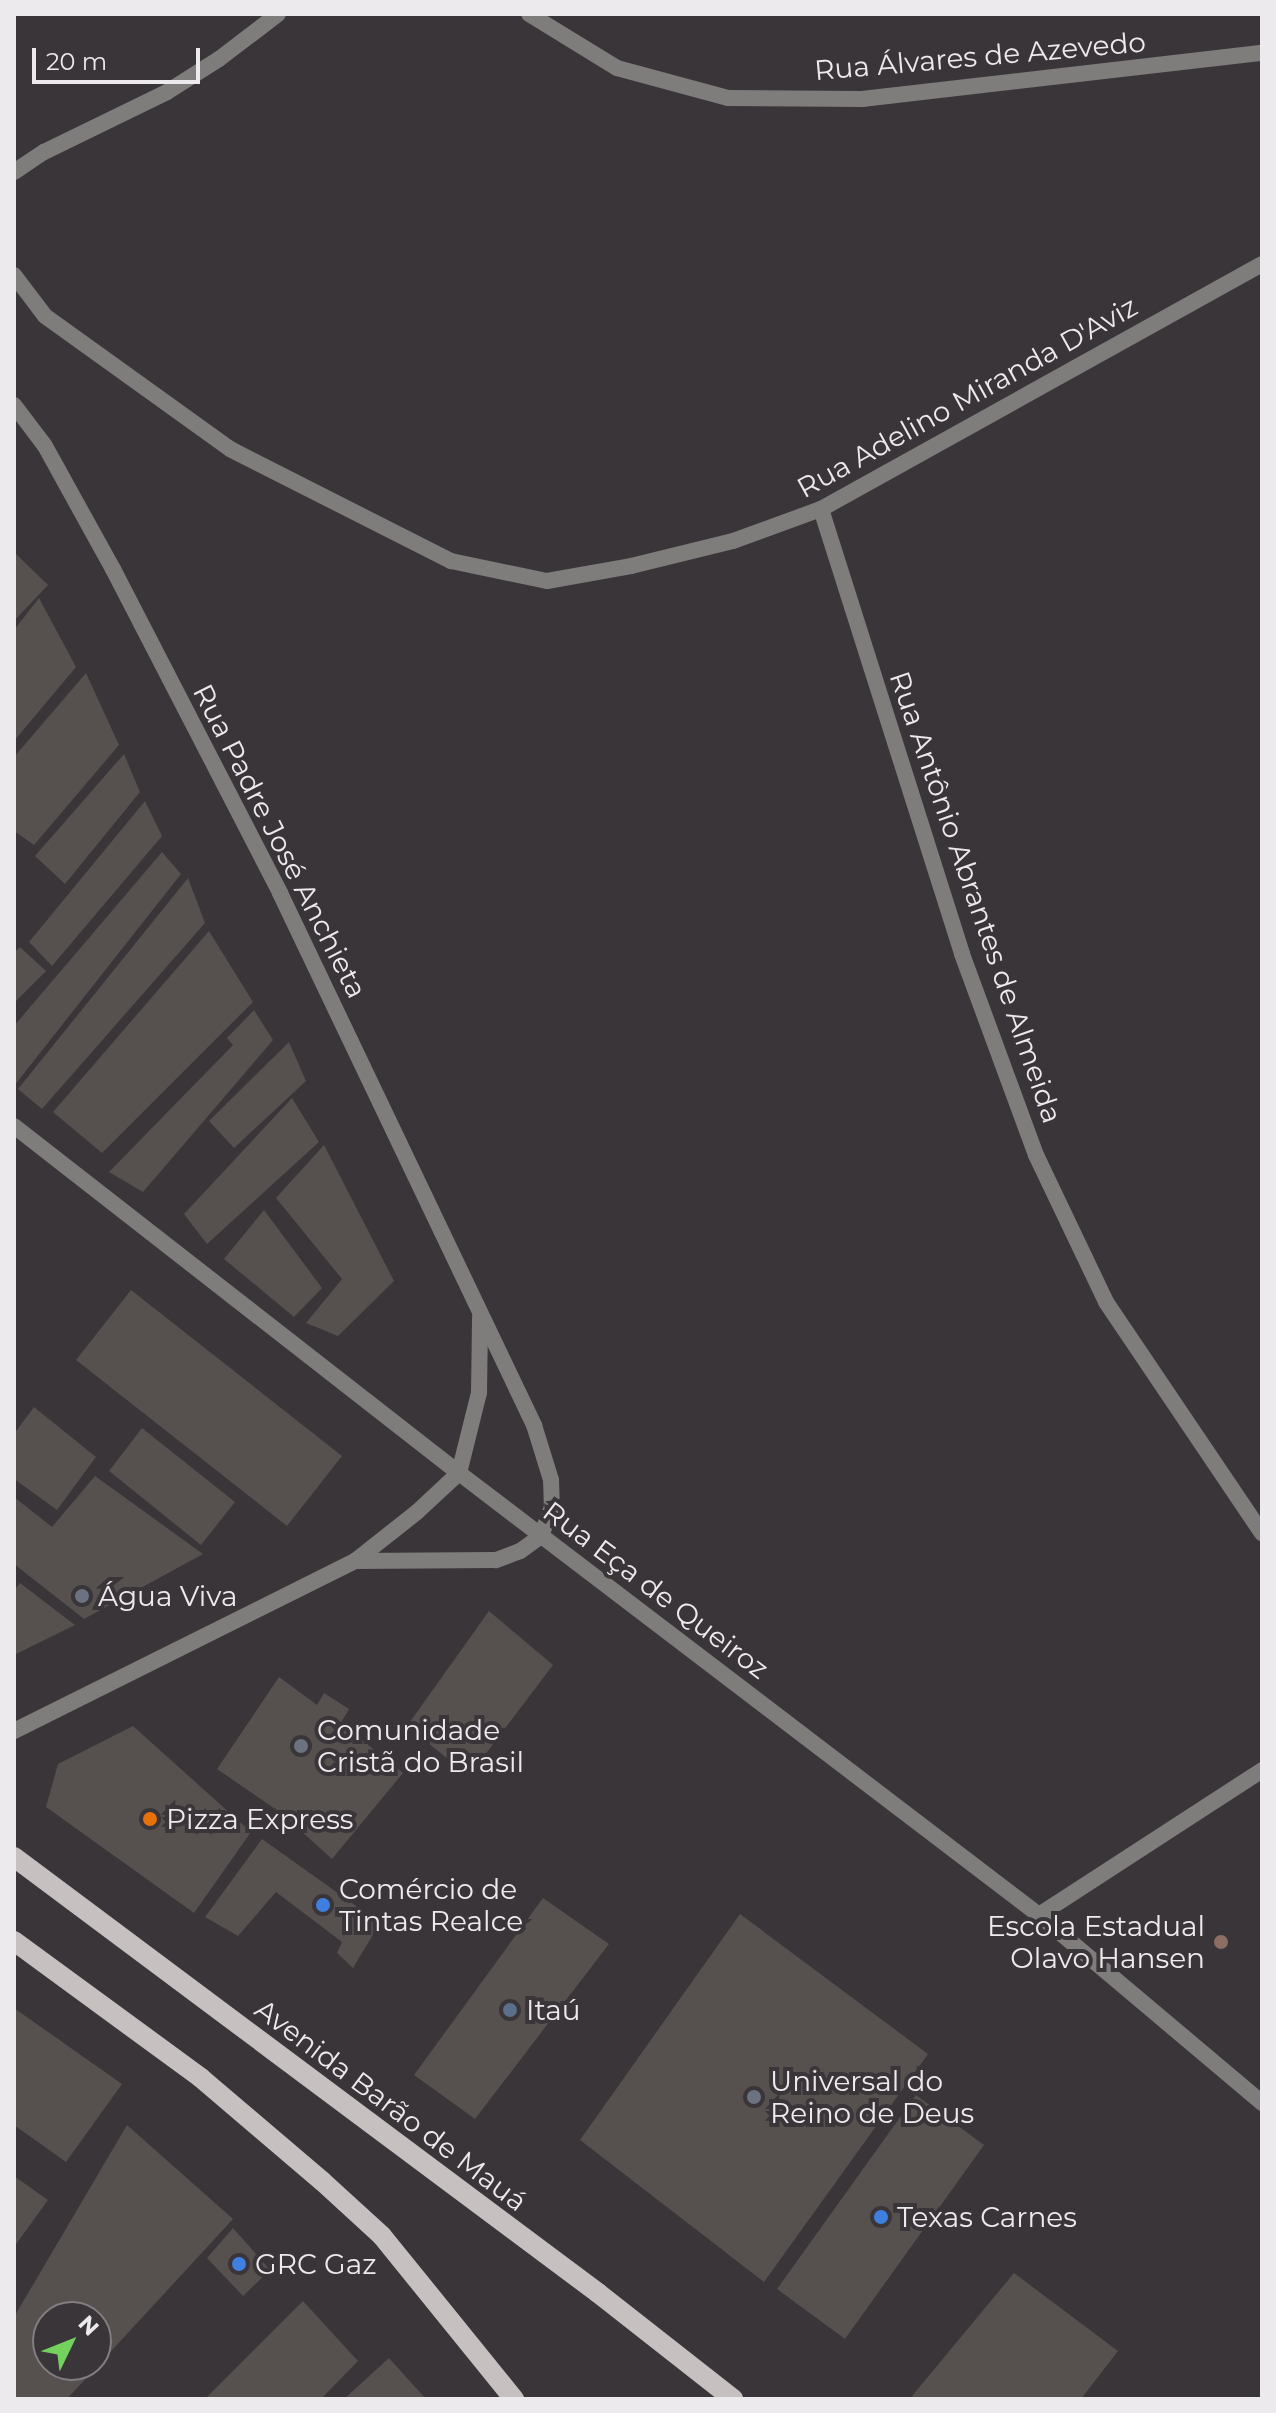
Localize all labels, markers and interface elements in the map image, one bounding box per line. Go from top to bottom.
street label: Rua Álvares de Azevedo [813,25,1147,87]
scale bar [36,32,204,82]
text: 20 m [46,47,107,76]
street label: Rua Adelino Miranda D'Aviz [791,289,1143,505]
street label: Rua Antônio Abrantes de Almeida [883,667,1069,1127]
street label: Rua Padre José Anchieta [186,678,374,1004]
street label: Rua Eça de Queiroz [537,1494,775,1686]
place label: Água Viva [98,1579,238,1613]
marker: Água Viva [73,1587,91,1605]
place label: Comunidade Cristã do Brasil [317,1713,524,1779]
marker: Comunidade Cristã do Brasil [292,1737,310,1755]
place label: Pizza Express [166,1802,353,1836]
marker: Pizza Express [141,1810,159,1828]
place label: Comércio de Tintas Realce [339,1872,523,1938]
marker: Comércio de Tintas Realce [314,1896,332,1914]
place label: Escola Estadual Olavo Hansen [987,1909,1205,1975]
marker: Escola Estadual Olavo Hansen [1212,1933,1230,1951]
street label: Avenida Barão de Mauá [249,1992,533,2218]
place label: Itaú [526,1993,581,2027]
marker: Itaú [501,2001,519,2019]
place label: Universal do Reino de Deus [770,2064,974,2130]
marker: Universal do Reino de Deus [745,2088,763,2106]
place label: Texas Carnes [897,2200,1077,2234]
marker: Texas Carnes [872,2208,890,2226]
place label: GRC Gaz [255,2247,377,2281]
marker: GRC Gaz [230,2255,248,2273]
north arrow [32,2301,112,2381]
text: N [73,2310,104,2341]

